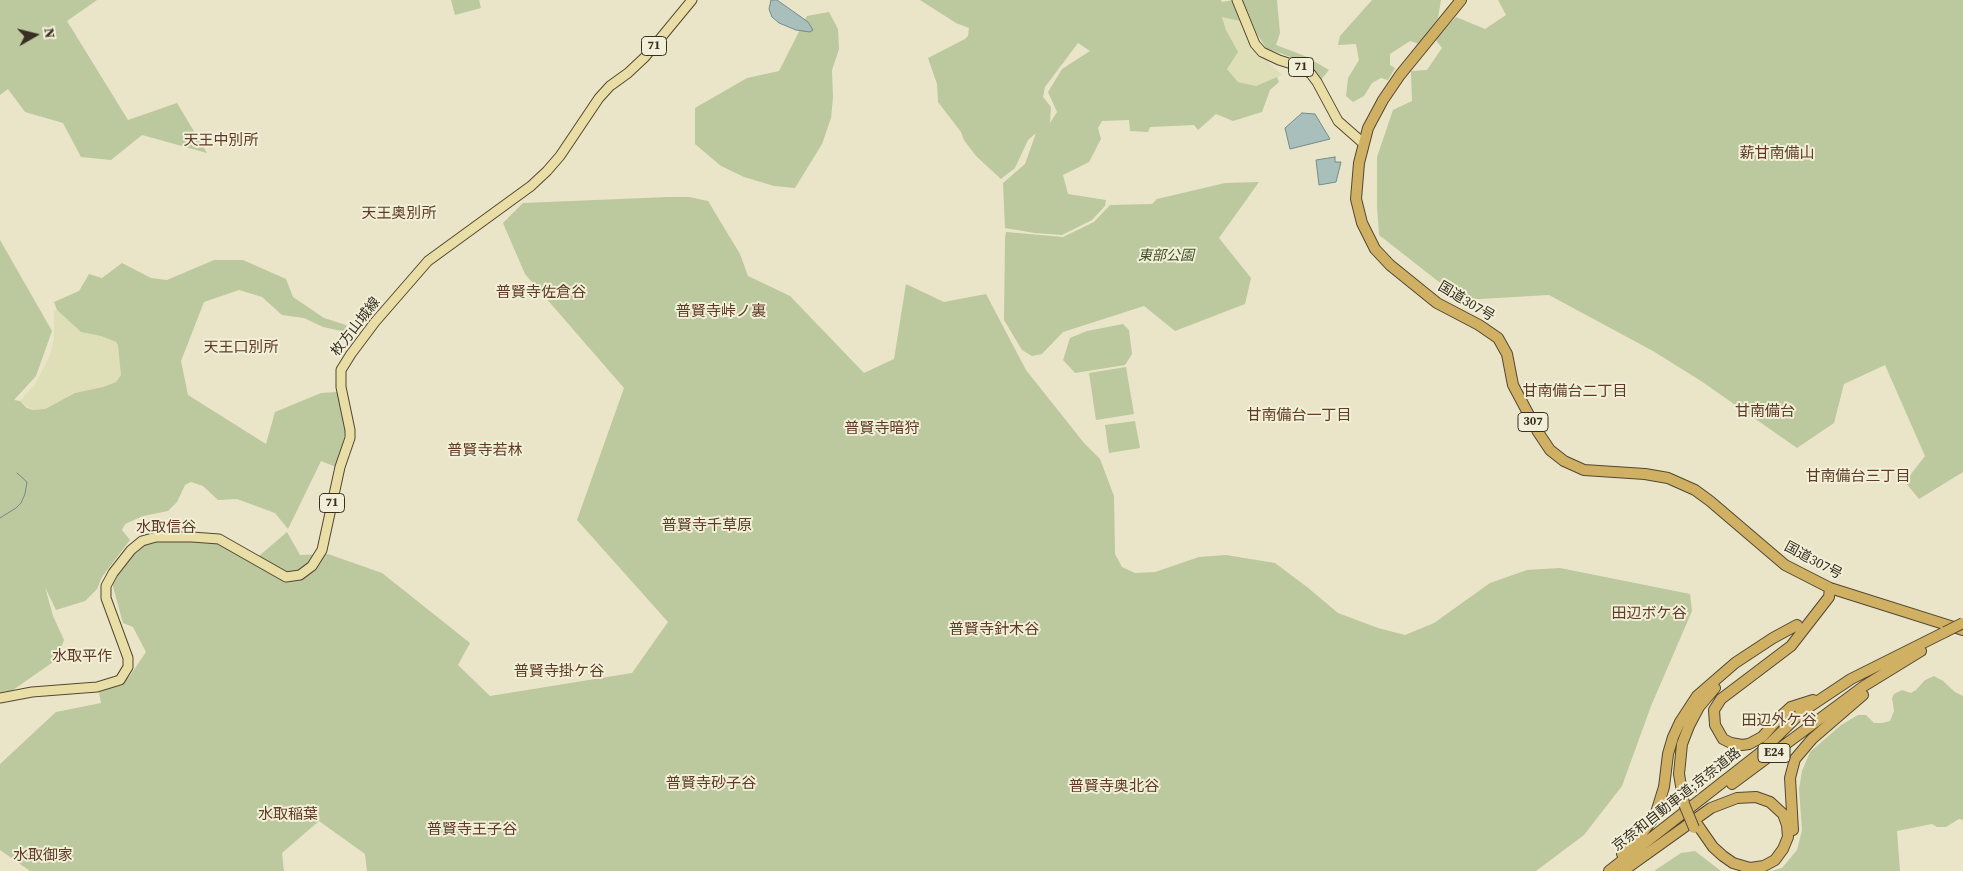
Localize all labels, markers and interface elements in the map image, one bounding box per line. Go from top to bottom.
north arrow [10,10,60,60]
text: N [39,26,60,39]
road number: 71 [642,36,666,56]
road number: 71 [1288,58,1314,76]
district label: 天王中別所 [184,132,258,150]
district label: 薪甘南備山 [1740,145,1814,163]
district label: 天王奥別所 [362,205,436,223]
park label: 東部公園 [1138,248,1194,264]
street label: 国道307号 [1435,279,1497,325]
district label: 普賢寺佐倉谷 [496,284,586,302]
street label: 枚方山城線 [328,294,384,360]
district label: 普賢寺峠ノ裏 [676,303,766,321]
district label: 天王口別所 [204,339,278,357]
district label: 甘南備台二丁目 [1523,383,1627,401]
district label: 甘南備台 [1735,403,1795,421]
district label: 甘南備台一丁目 [1247,407,1351,425]
road number: 307 [1518,412,1548,432]
district label: 普賢寺暗狩 [845,420,919,438]
district label: 普賢寺若林 [448,442,522,460]
district label: 甘南備台三丁目 [1806,468,1910,486]
road number: 71 [320,493,344,512]
district label: 普賢寺千草原 [662,517,752,535]
district label: 水取信谷 [136,519,196,537]
street label: 国道307号 [1781,539,1845,583]
district label: 田辺ボケ谷 [1612,605,1686,623]
district label: 普賢寺針木谷 [949,621,1039,639]
district label: 水取平作 [52,648,112,666]
district label: 普賢寺掛ケ谷 [514,663,604,681]
district label: 田辺外ケ谷 [1742,712,1816,730]
road number: E24 [1758,744,1790,762]
street label: 京奈和自動車道;京奈道路 [1609,745,1745,855]
district label: 普賢寺砂子谷 [666,775,756,793]
district label: 普賢寺奥北谷 [1069,778,1159,796]
district label: 水取稲葉 [258,806,318,824]
district label: 普賢寺王子谷 [427,821,517,839]
district label: 水取御家 [13,847,73,865]

